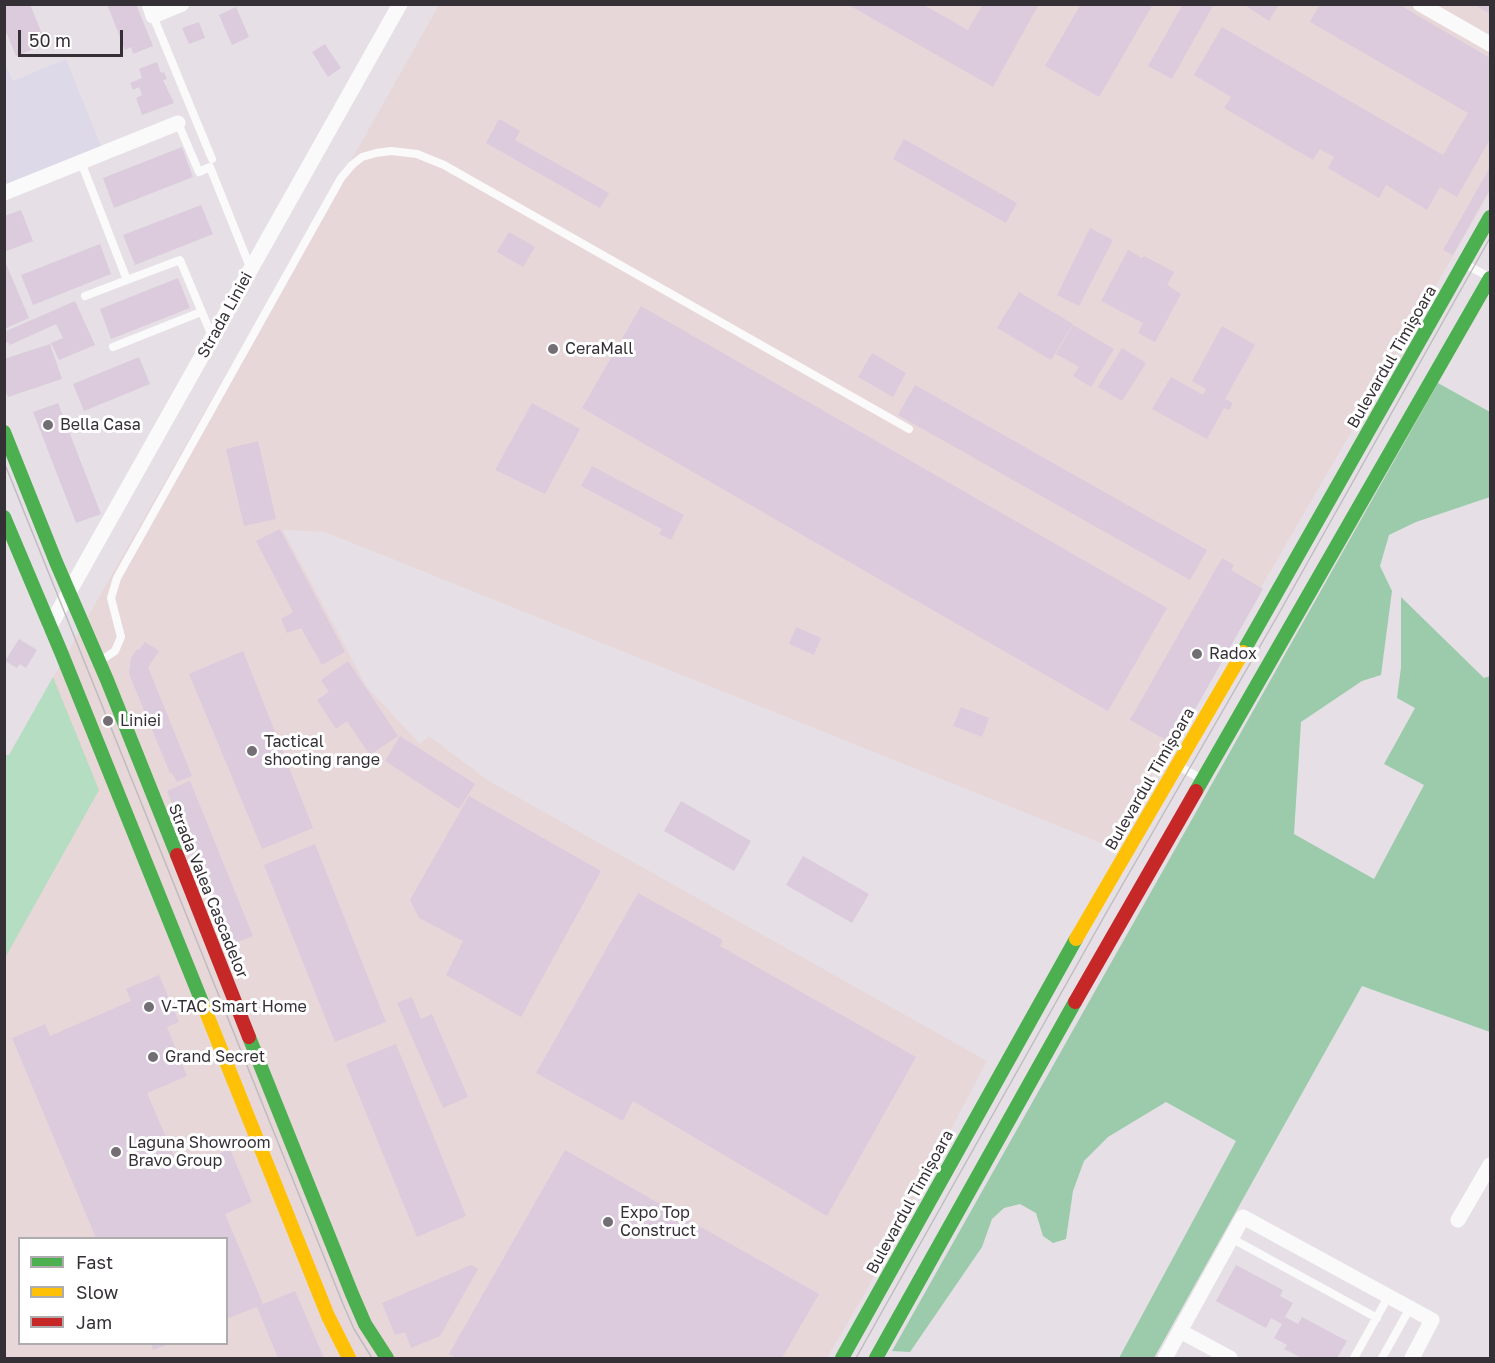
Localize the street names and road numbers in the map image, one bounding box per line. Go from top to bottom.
street label: Strada Liniei [193,269,257,361]
street label: Bulevardul Timișoara [1343,282,1441,432]
street label: Bulevardul Timișoara [1101,704,1199,854]
street label: Strada Valea Cascadelor [164,801,252,981]
street label: Bulevardul Timișoara [862,1127,958,1277]

